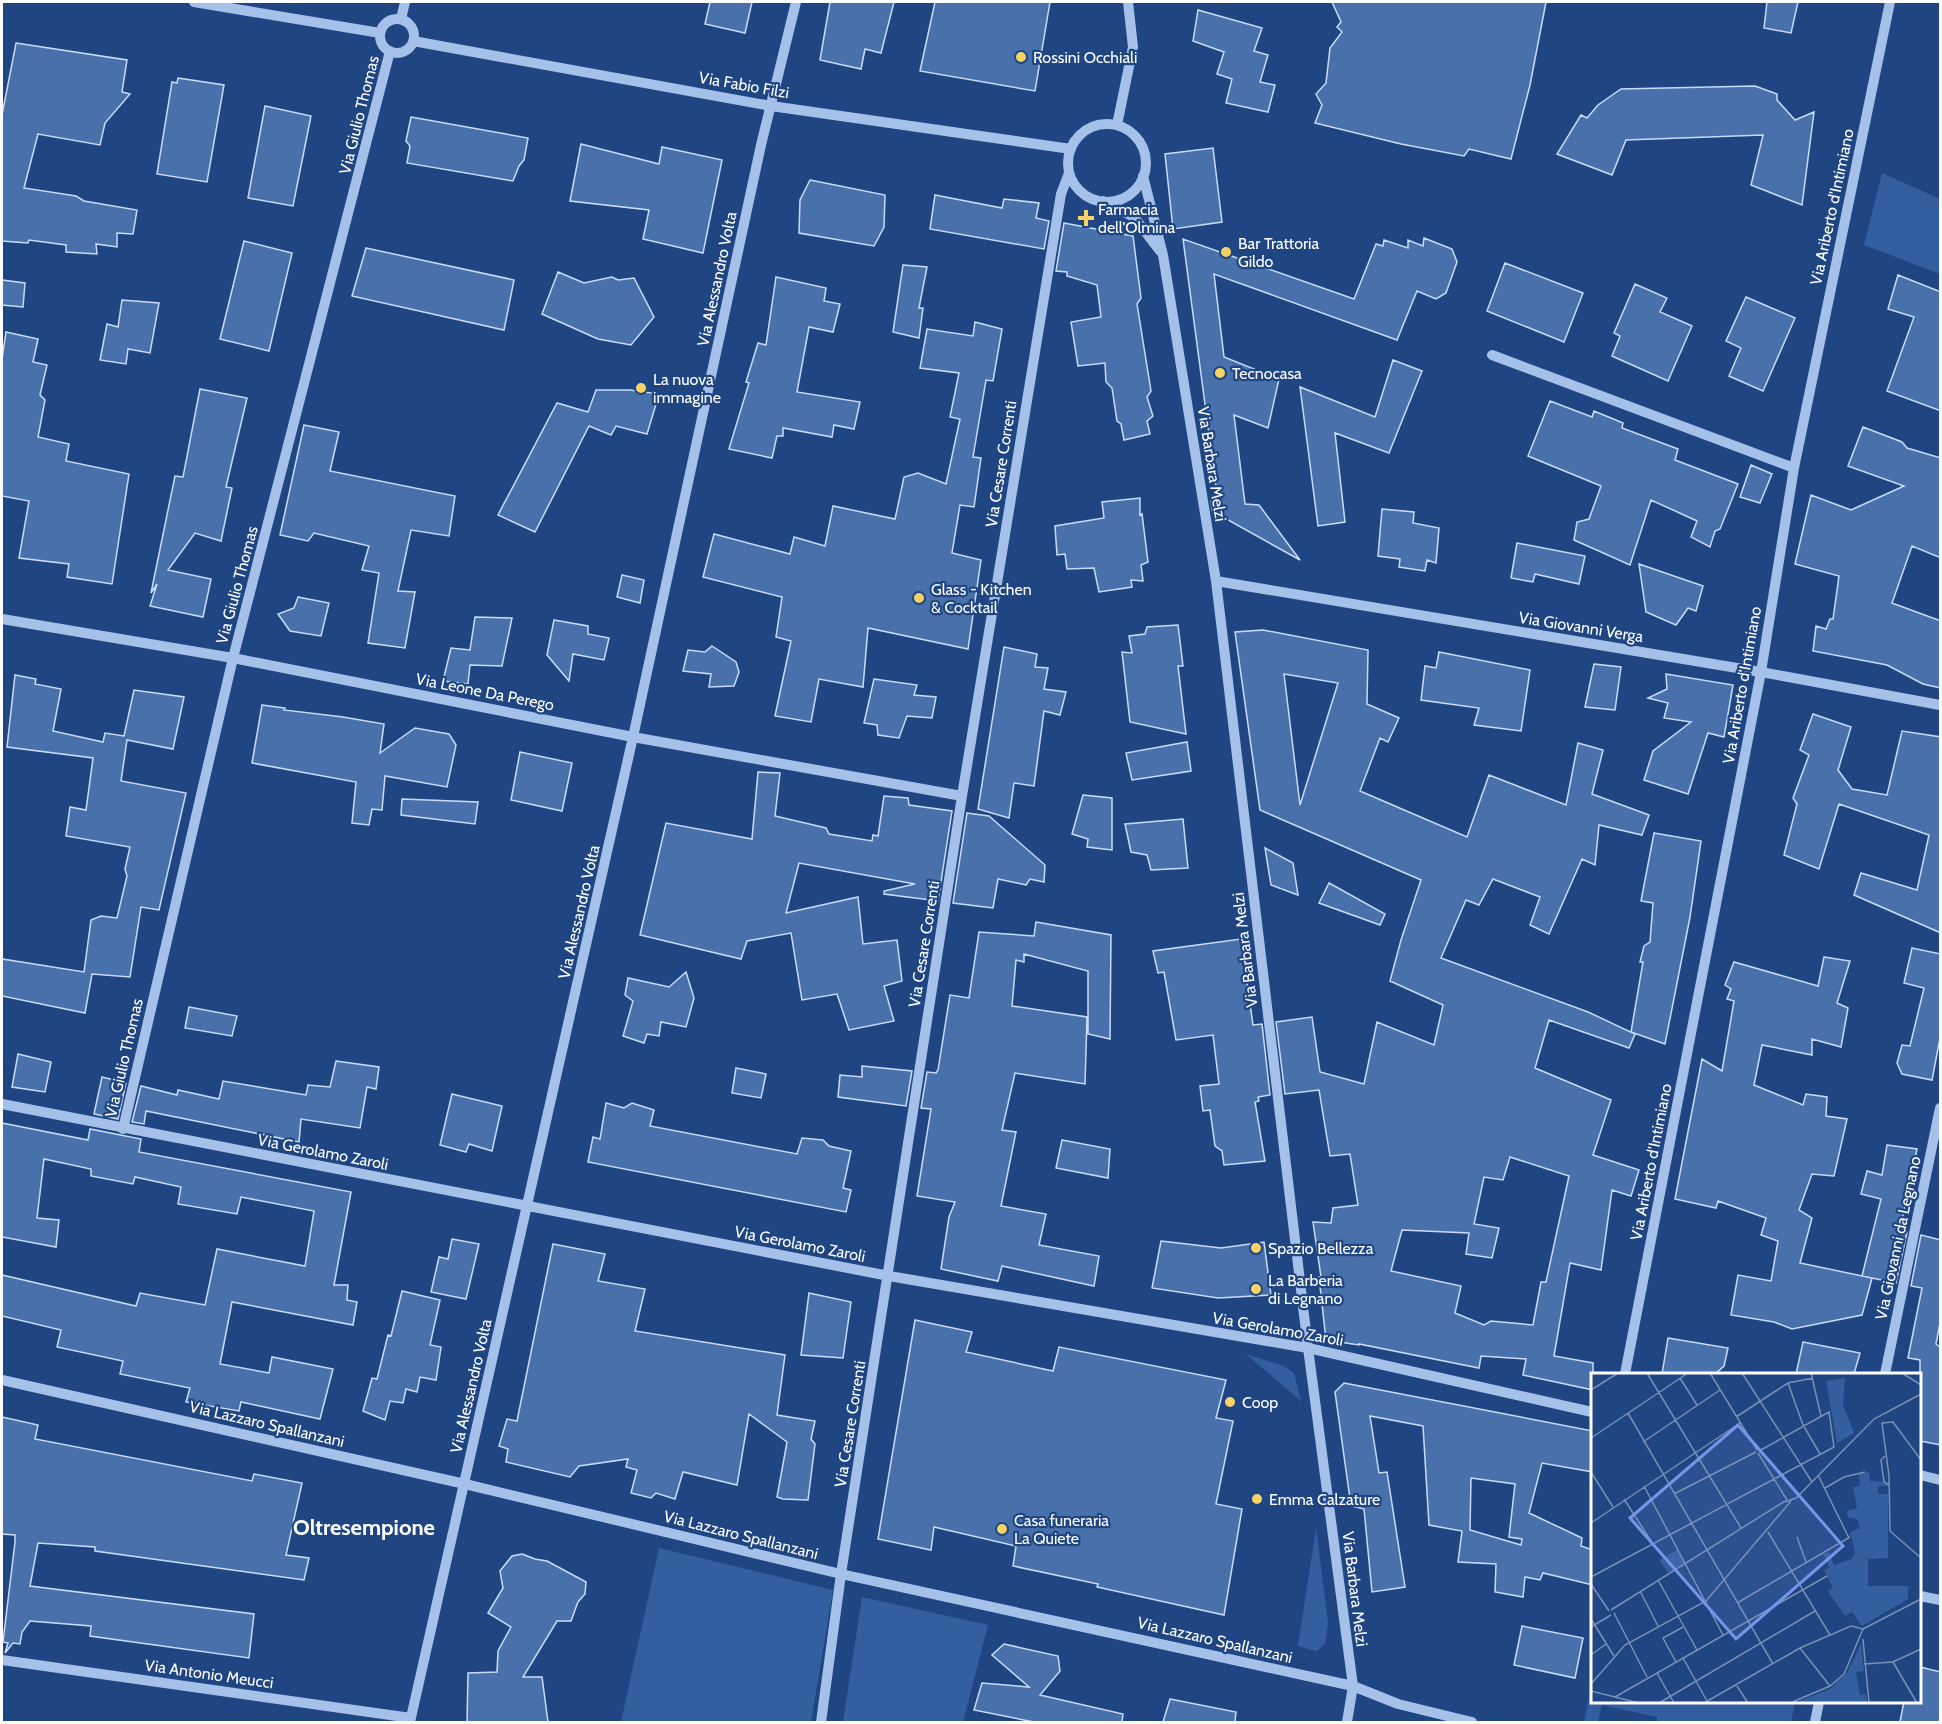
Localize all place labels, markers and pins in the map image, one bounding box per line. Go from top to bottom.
place label: Rossini Occhiali [1033,48,1137,67]
marker: Rossini Occhiali [1014,50,1028,64]
place label: Farmacia dell'Olmina [1098,200,1176,237]
marker: Farmacia dell'Olmina [1079,211,1093,225]
place label: Bar Trattoria Gildo [1238,234,1319,271]
marker: Bar Trattoria Gildo [1219,245,1233,259]
place label: Tecnocasa [1232,364,1302,383]
marker: Tecnocasa [1213,366,1227,380]
place label: La nuova immagine [653,370,721,407]
marker: La nuova immagine [634,381,648,395]
place label: Glass - Kitchen & Cocktail [931,580,1032,617]
marker: Glass - Kitchen & Cocktail [912,591,926,605]
place label: Spazio Bellezza [1268,1239,1374,1258]
marker: Spazio Bellezza [1249,1241,1263,1255]
place label: La Barberia di Legnano [1268,1271,1343,1308]
marker: La Barberia di Legnano [1249,1282,1263,1296]
place label: Coop [1242,1393,1278,1412]
marker: Coop [1223,1395,1237,1409]
place label: Emma Calzature [1269,1490,1380,1509]
marker: Emma Calzature [1250,1492,1264,1506]
place label: Casa funeraria La Quiete [1014,1511,1109,1548]
marker: Casa funeraria La Quiete [995,1522,1009,1536]

